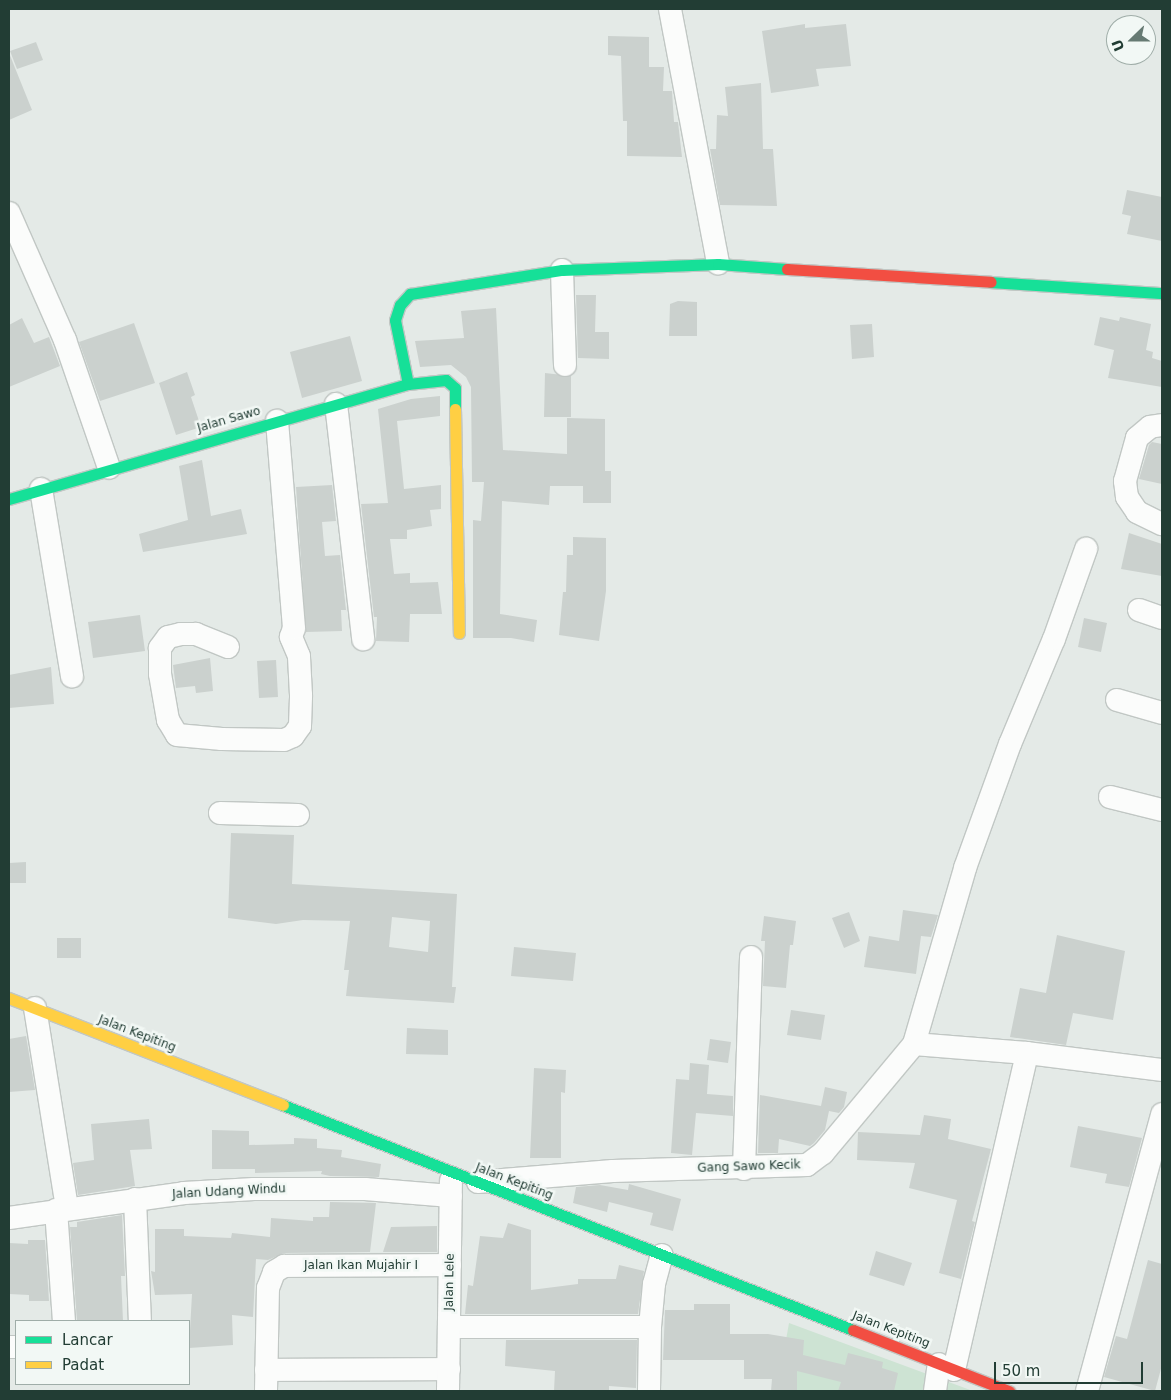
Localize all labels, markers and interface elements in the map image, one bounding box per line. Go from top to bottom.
north arrow [1106,15,1156,65]
text: U [1108,37,1128,54]
street label: Jalan Sawo [196,404,262,436]
street label: Jalan Kepiting [96,1013,178,1055]
street label: Gang Sawo Kecik [697,1158,801,1176]
street label: Jalan Kepiting [473,1161,555,1203]
street label: Jalan Udang Windu [172,1182,286,1202]
street label: Jalan Lele [442,1253,458,1311]
street label: Jalan Ikan Mujahir I [304,1259,418,1273]
street label: Jalan Kepiting [850,1309,932,1351]
legend [15,1320,190,1385]
text: Lancar [62,1331,113,1349]
scale bar [996,1352,1145,1384]
text: Padat [62,1356,104,1374]
text: 50 m [1002,1362,1040,1380]

